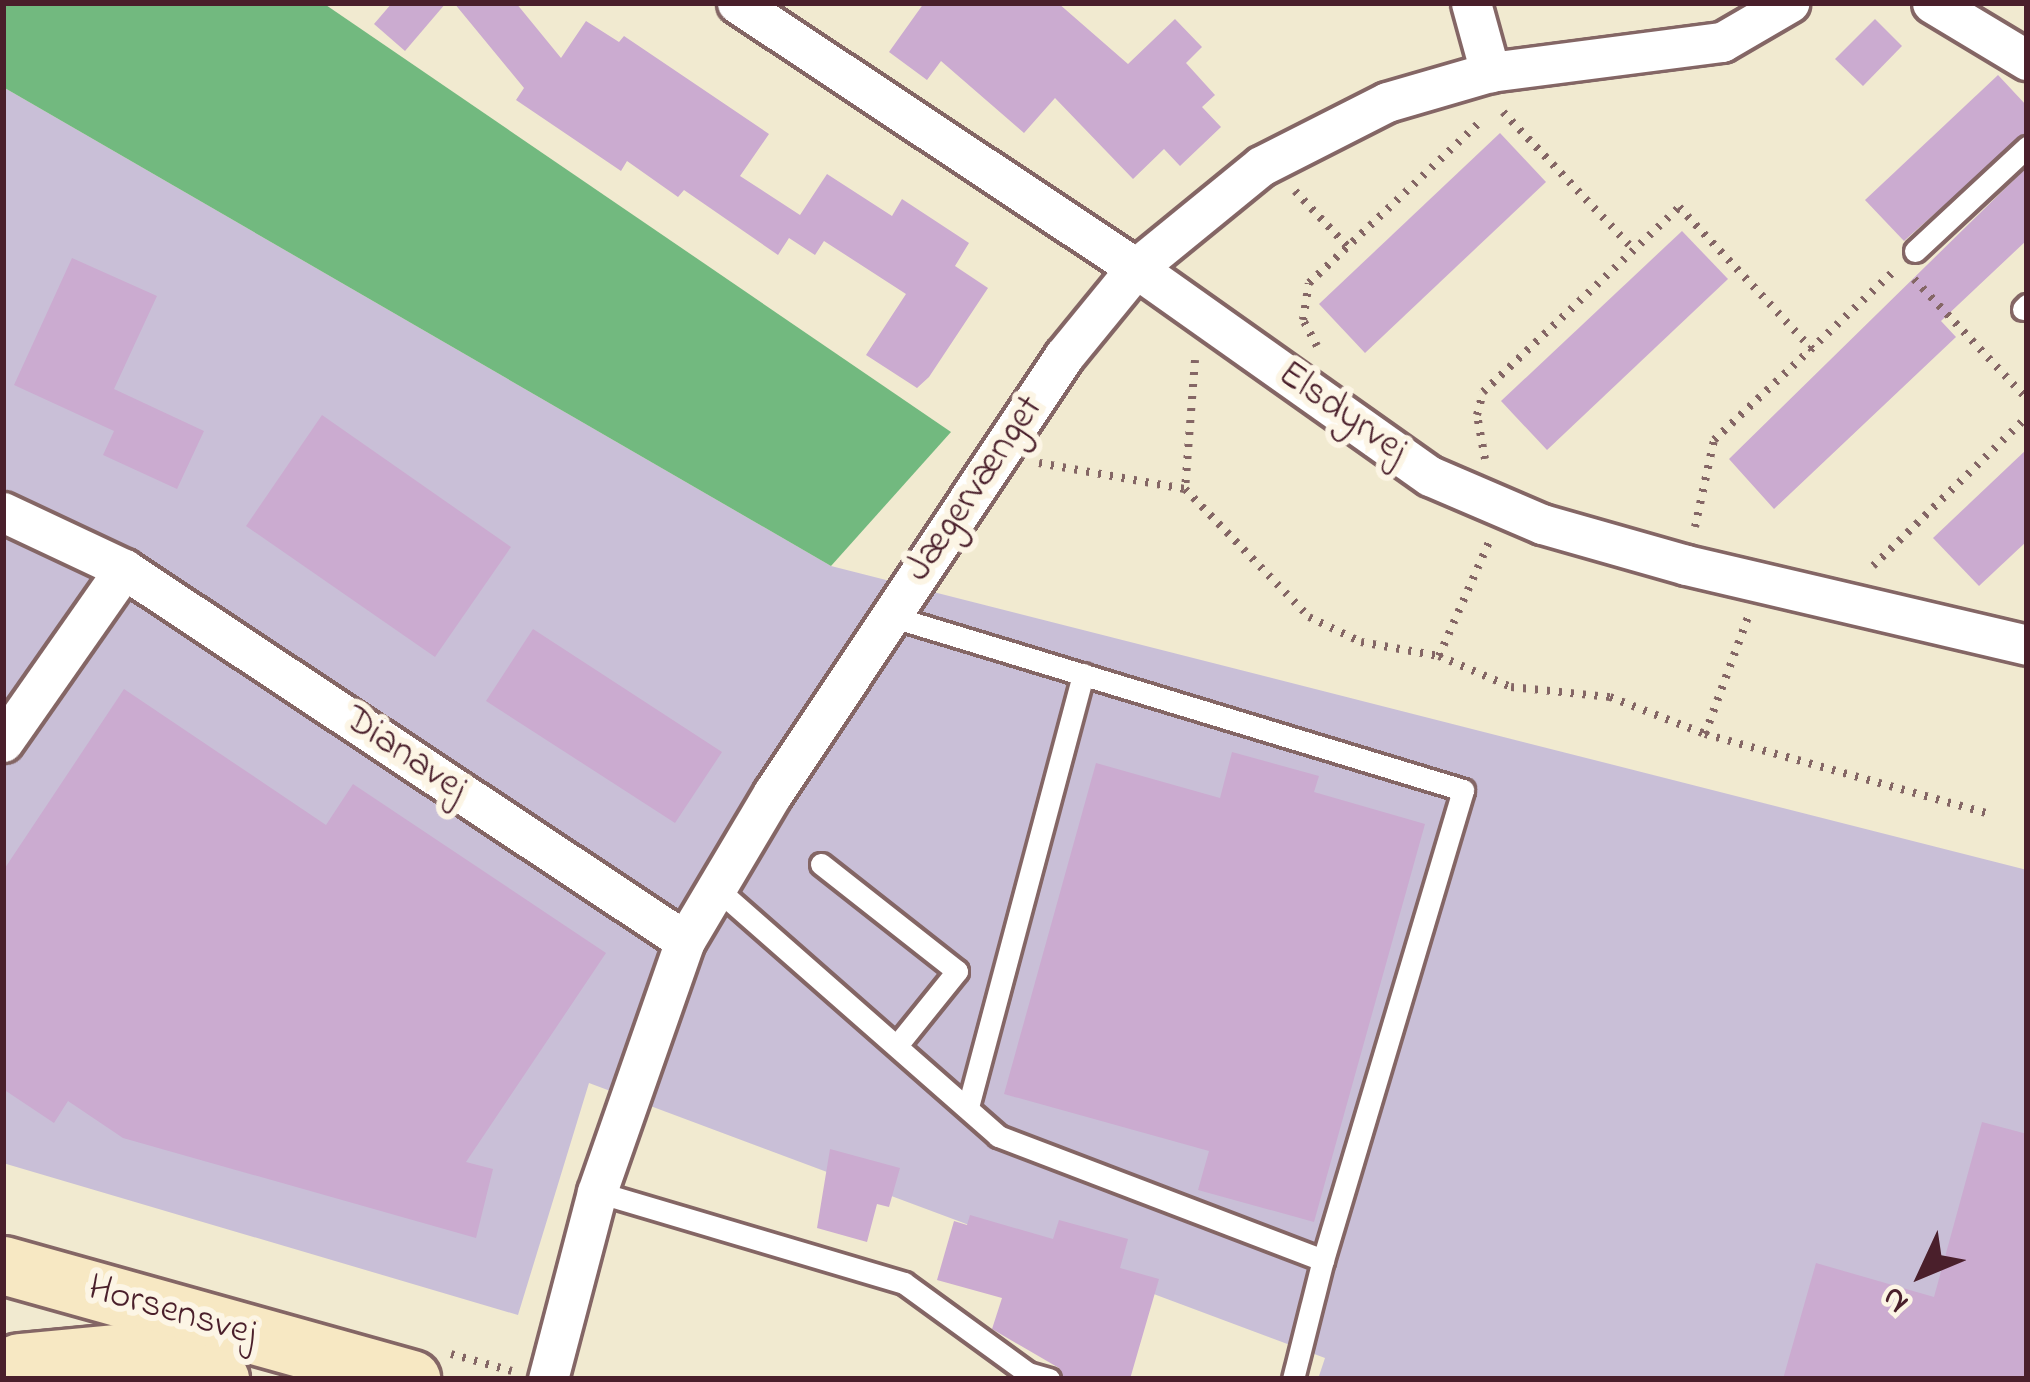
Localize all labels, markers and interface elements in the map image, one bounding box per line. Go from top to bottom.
street label: Elsdyrvej [1268,352,1416,474]
street label: Jægervænget [896,387,1054,591]
street label: Dianavej [335,697,475,813]
north arrow [1862,1214,1982,1334]
street label: Horsensvej [82,1266,262,1358]
text: N [1871,1274,1921,1324]

